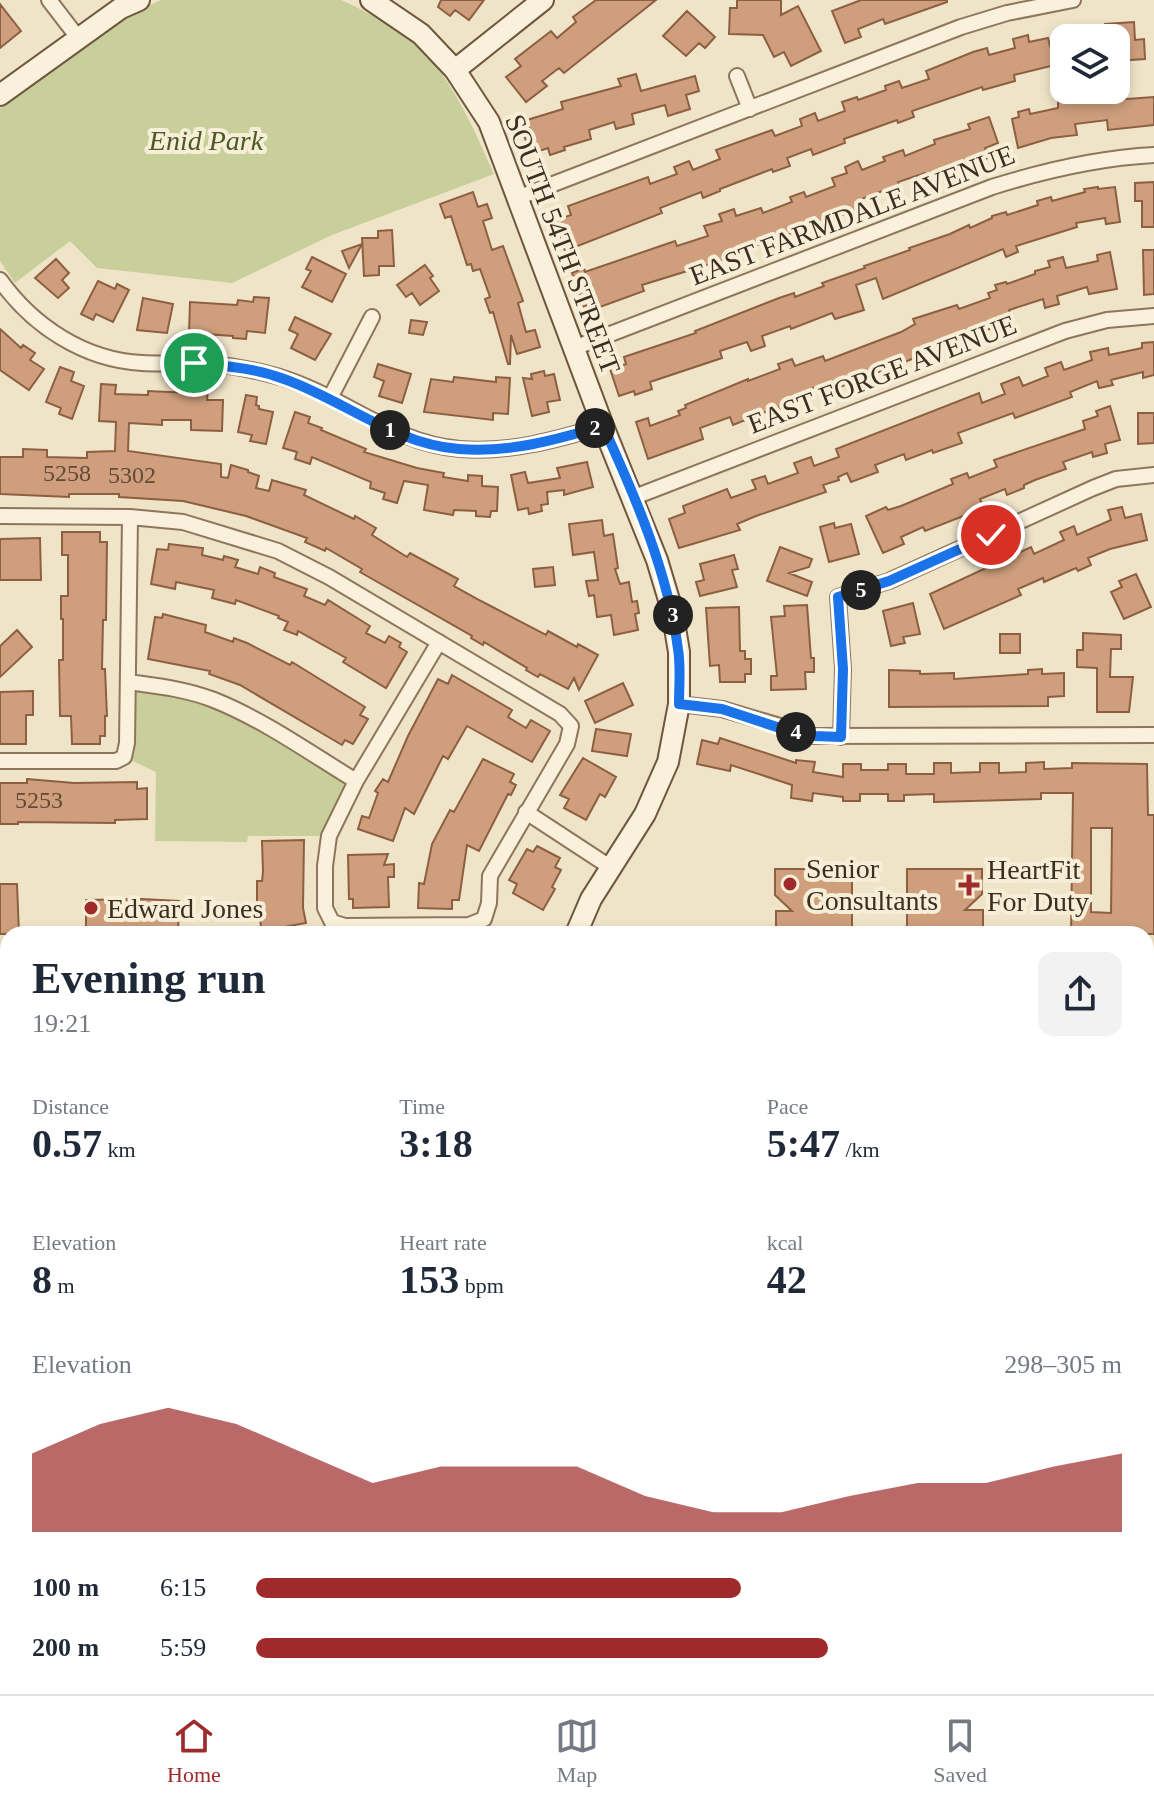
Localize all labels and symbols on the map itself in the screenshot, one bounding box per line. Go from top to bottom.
street label: SOUTH 54TH STREET [499,110,627,378]
park label: Enid Park [148,125,264,156]
street label: EAST FARMDALE AVENUE [685,139,1019,291]
street label: EAST FORGE AVENUE [743,308,1021,440]
pin [160,329,228,397]
pin: 2 [575,408,615,448]
pin: 1 [370,410,410,450]
house number: 5258 [43,460,91,486]
house number: 5302 [108,462,156,488]
pin [957,501,1025,569]
pin: 5 [841,570,881,610]
pin: 3 [653,595,693,635]
pin: 4 [776,712,816,752]
house number: 5253 [15,787,63,813]
place label: Senior Consultants [806,853,938,916]
place label: HeartFit For Duty [987,854,1089,917]
marker: HeartFit For Duty [958,874,980,896]
marker: Senior Consultants [781,875,799,893]
place label: Edward Jones [107,893,263,924]
marker: Edward Jones [82,899,100,917]

